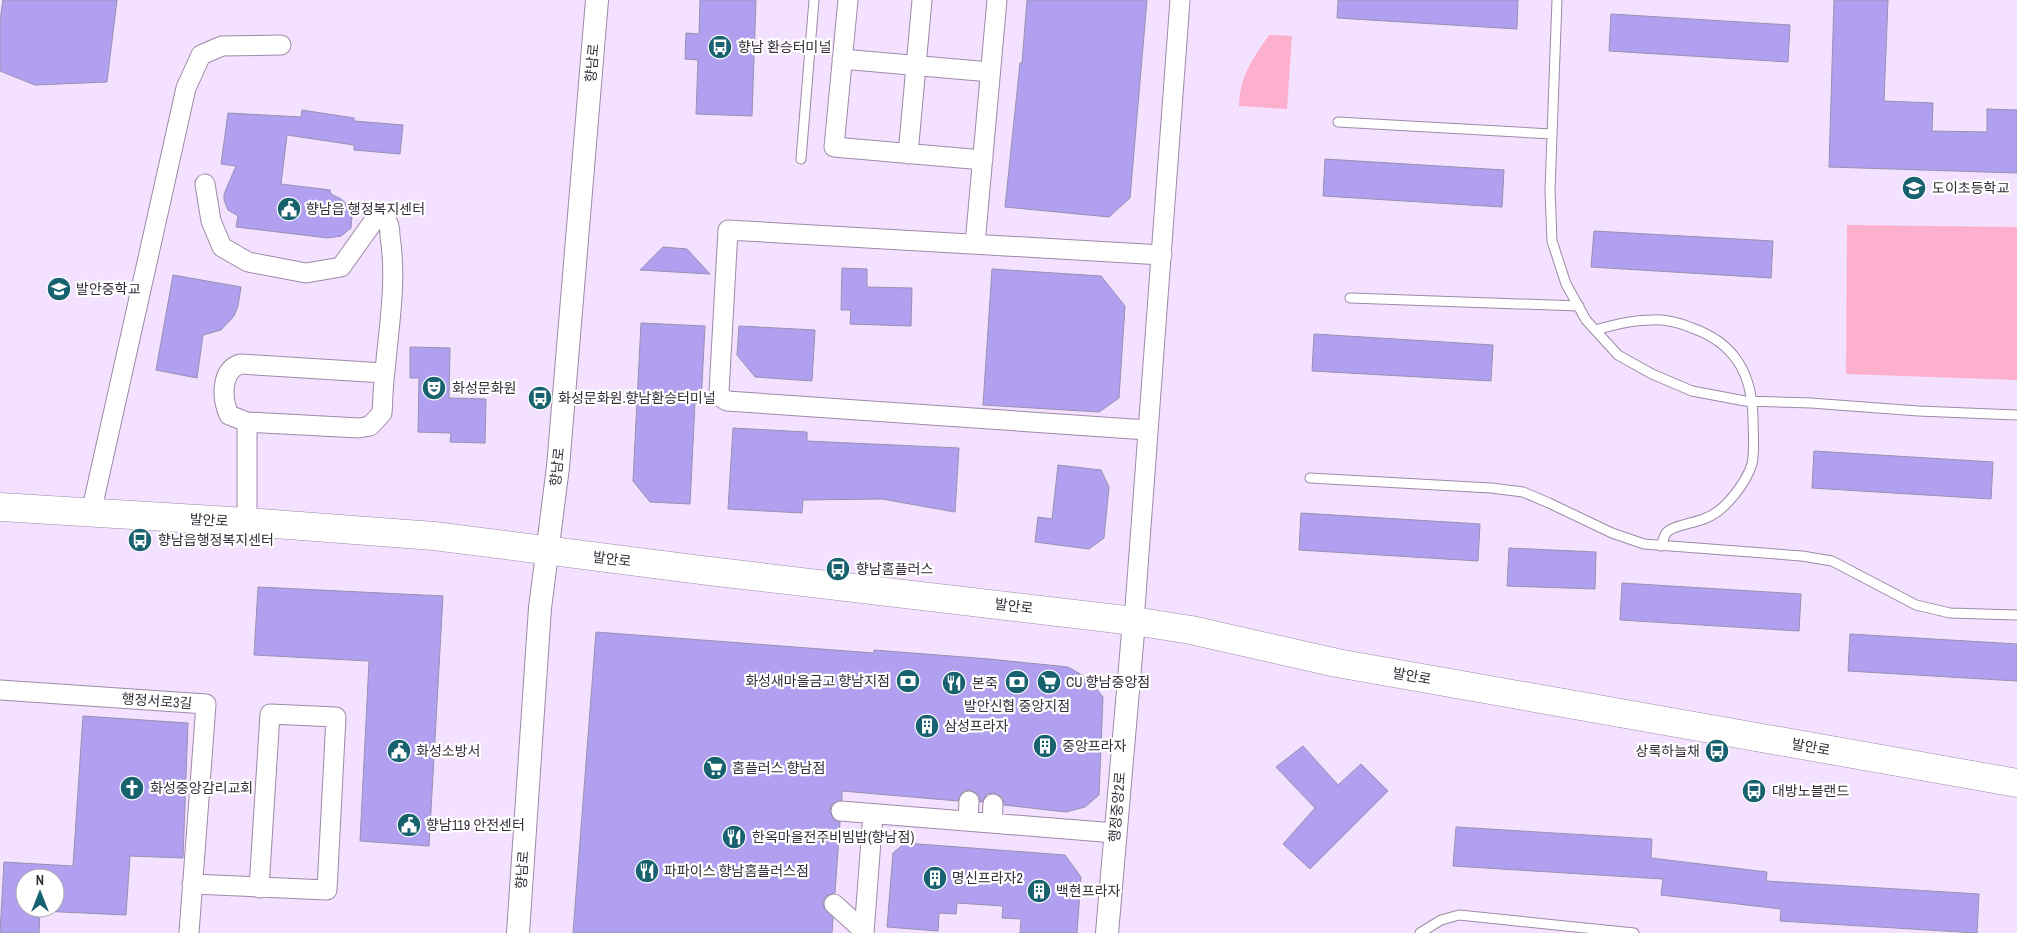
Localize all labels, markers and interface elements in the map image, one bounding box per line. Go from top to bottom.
bus stop icon: 향남 환승터미널 [707,34,733,60]
place label: 향남 환승터미널 [738,38,831,56]
street label: 향남로 [581,43,603,83]
school or university icon: 도이초등학교 [1901,175,1927,201]
place label: 도이초등학교 [1932,179,2009,197]
public building icon: 향남읍 행정복지센터 [276,196,302,222]
place label: 향남읍 행정복지센터 [306,200,425,218]
school or university icon: 발안중학교 [46,276,72,302]
place label: 발안중학교 [76,280,141,298]
theatre icon: 화성문화원 [421,375,447,401]
place label: 화성문화원 [452,379,516,397]
bus stop icon: 화성문화원.향남환승터미널 [527,385,553,411]
place label: 화성문화원.향남환승터미널 [558,389,716,407]
street label: 향남로 [546,447,568,487]
street label: 발안로 [189,510,229,530]
bus stop icon: 향남읍행정복지센터 [127,527,153,553]
place label: 향남읍행정복지센터 [158,531,274,549]
street label: 발안로 [592,548,632,570]
bus stop icon: 향남홈플러스 [825,556,851,582]
place label: 향남홈플러스 [856,560,933,578]
street label: 발안로 [994,595,1034,617]
street label: 발안로 [1391,664,1433,688]
bank icon: 화성새마을금고 향남지점 [895,668,921,694]
bank icon: 발안신협 중앙지점 [1004,669,1030,695]
supermarket icon: CU 향남중앙점 [1036,669,1062,695]
restaurant icon: 본죽 [941,670,967,696]
place label: 화성새마을금고 향남지점 [745,672,890,690]
place label: CU 향남중앙점 [1066,673,1150,691]
place label: 본죽 [972,674,998,692]
street label: 행정서로3길 [121,690,193,712]
place label: 발안신협 중앙지점 [964,697,1070,715]
building icon: 삼성프라자 [914,713,940,739]
place label: 삼성프라자 [944,717,1009,735]
building icon: 중앙프라자 [1032,733,1058,759]
street label: 발안로 [1790,735,1832,759]
place label: 중앙프라자 [1062,737,1127,755]
public building icon: 화성소방서 [386,738,412,764]
bus stop icon: 상록하늘채 [1704,738,1730,764]
place label: 화성소방서 [416,742,480,760]
place label: 상록하늘채 [1636,742,1700,760]
supermarket icon: 홈플러스 향남점 [702,755,728,781]
place label: 홈플러스 향남점 [732,759,825,777]
street label: 행정중앙2로 [1105,771,1129,843]
church icon: 화성중앙감리교회 [119,775,145,801]
bus stop icon: 대방노블랜드 [1741,778,1767,804]
place label: 화성중앙감리교회 [150,779,253,797]
place label: 대방노블랜드 [1772,782,1849,800]
public building icon: 향남119 안전센터 [396,812,422,838]
place label: 향남119 안전센터 [426,816,525,834]
restaurant icon: 한옥마을전주비빔밥(향남점) [721,824,747,850]
place label: 한옥마을전주비빔밥(향남점) [752,828,914,846]
street label: 향남로 [512,850,532,890]
restaurant icon: 파파이스 향남홈플러스점 [634,858,660,884]
place label: 파파이스 향남홈플러스점 [664,862,809,880]
building icon: 명신프라자2 [922,865,948,891]
north arrow [15,868,65,918]
place label: 명신프라자2 [952,869,1023,887]
text: N [36,871,44,889]
building icon: 백현프라자 [1026,878,1052,904]
place label: 백현프라자 [1056,882,1121,900]

